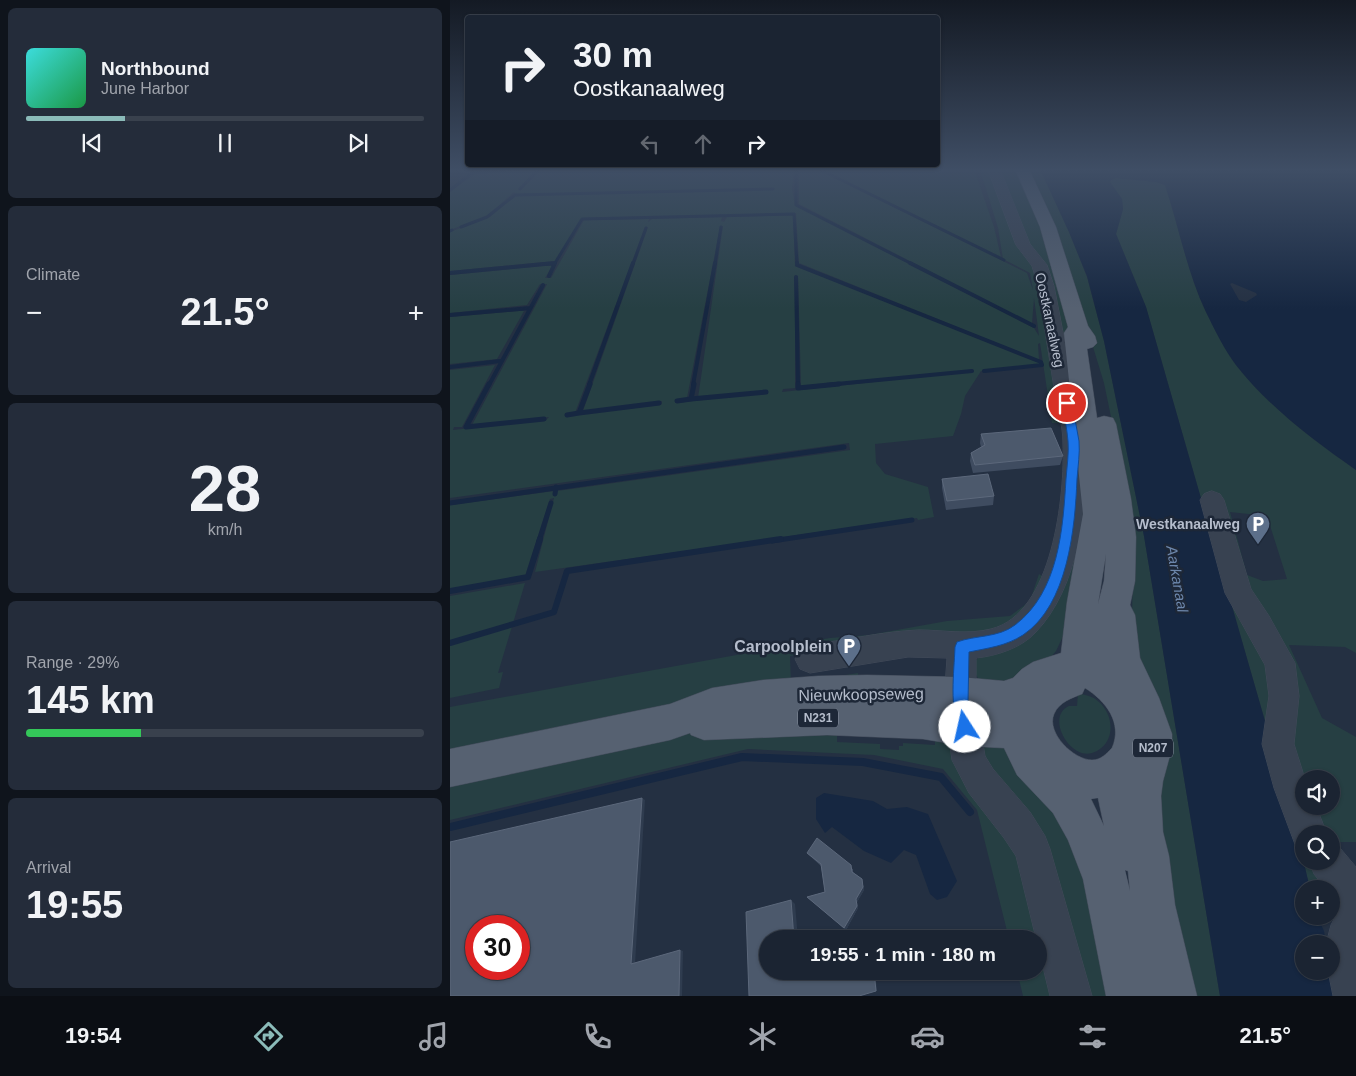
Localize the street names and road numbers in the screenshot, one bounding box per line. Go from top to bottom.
street label: Oostkanaalweg [1032,271,1068,369]
street label: Nieuwkoopseweg [798,685,924,704]
road number: N231 [798,708,838,728]
road number: N207 [1133,738,1173,758]

